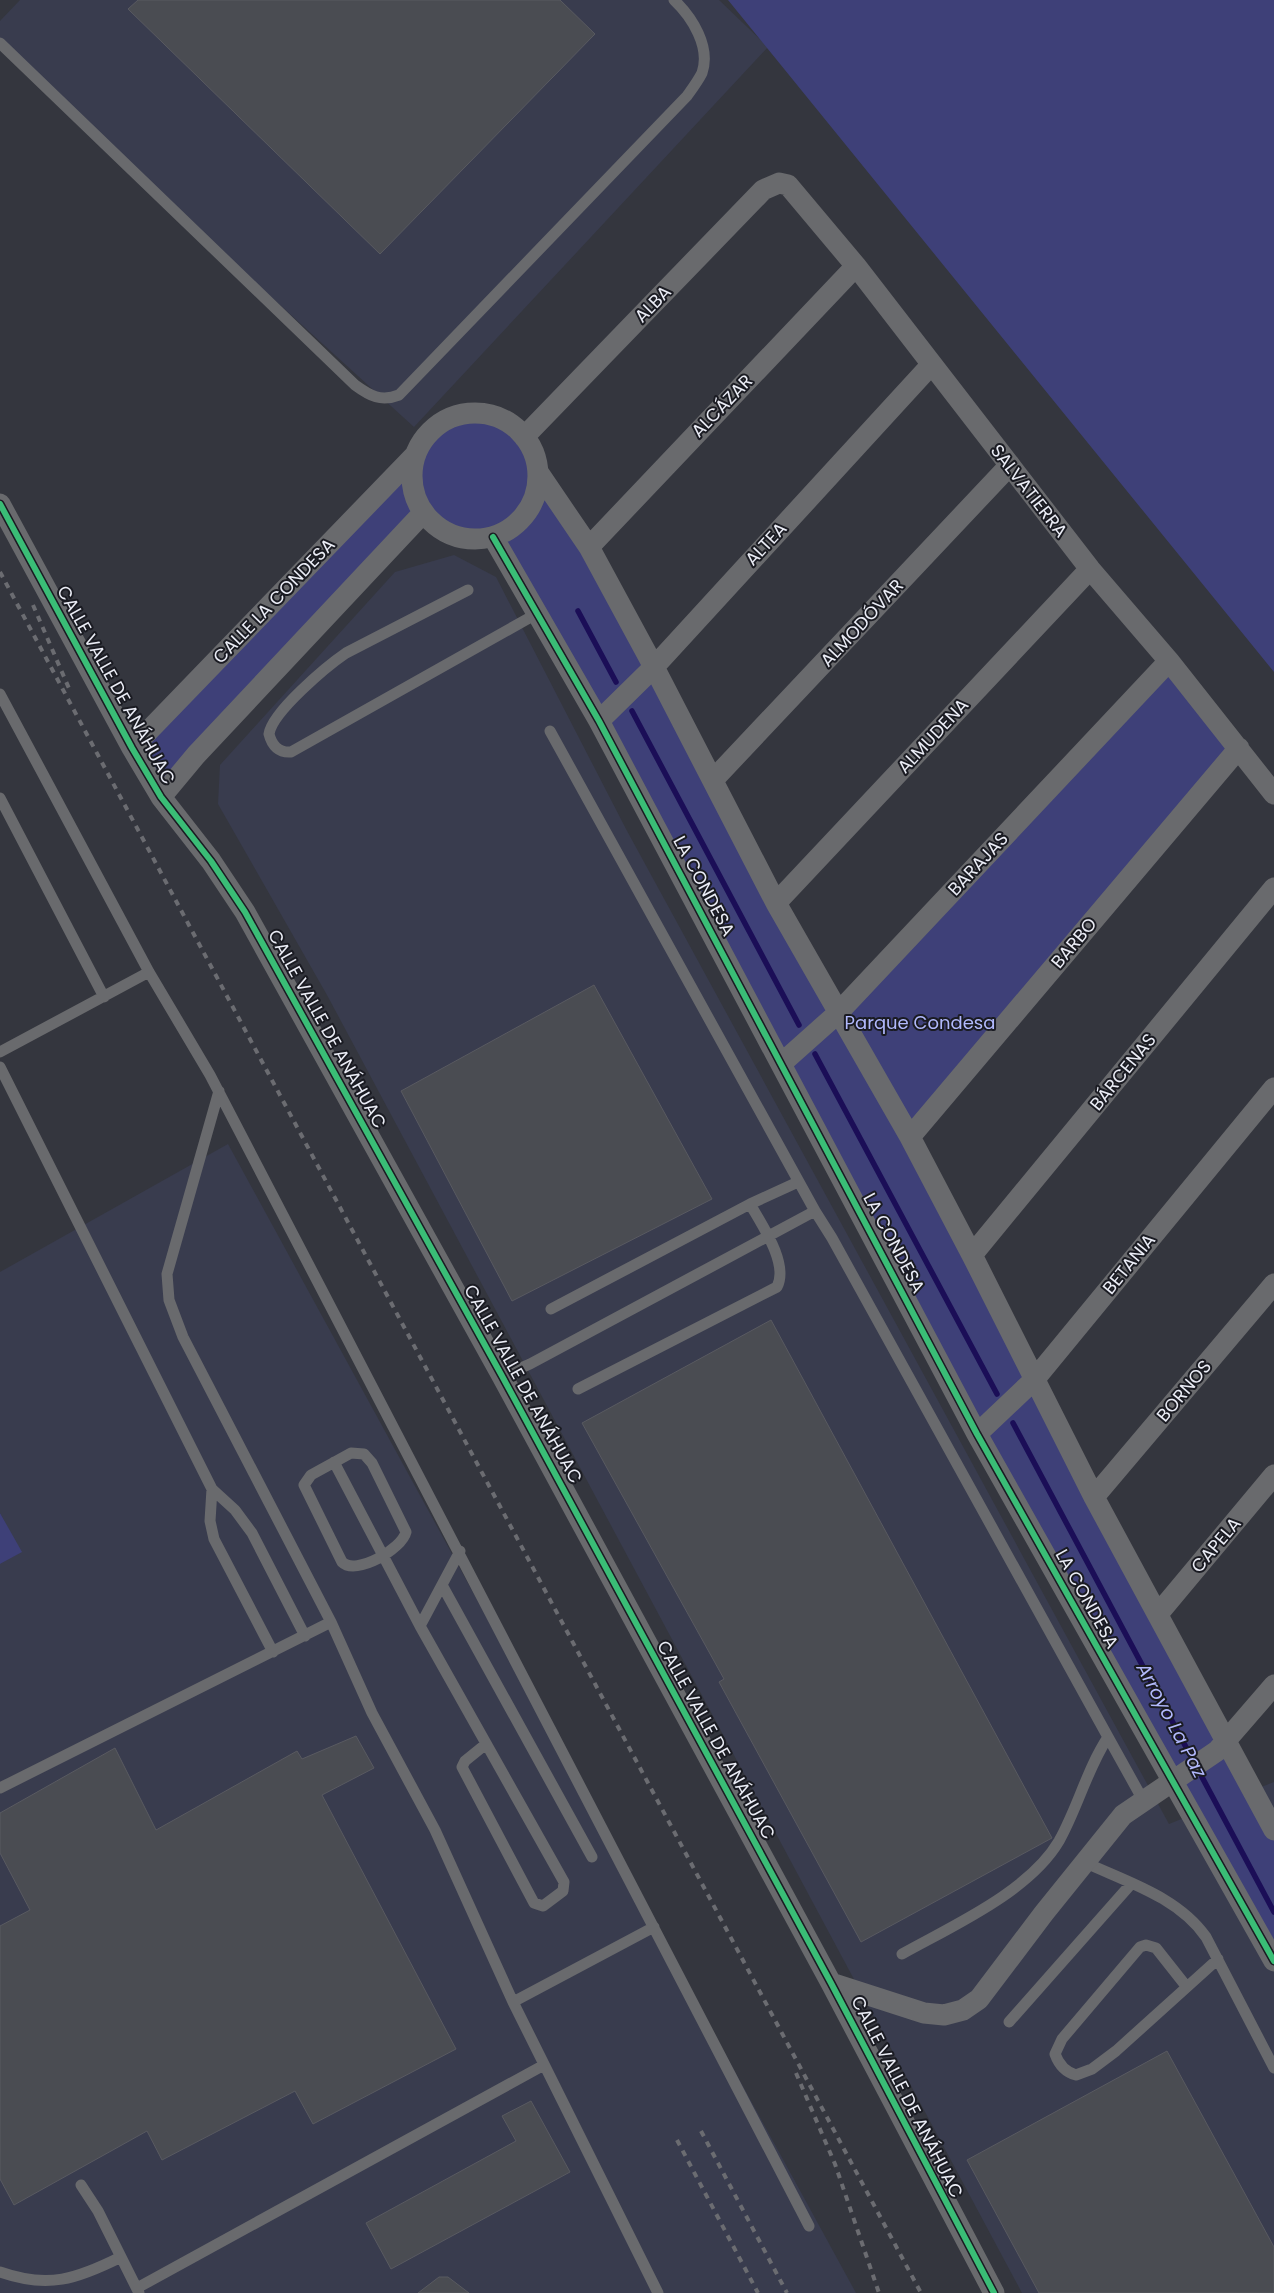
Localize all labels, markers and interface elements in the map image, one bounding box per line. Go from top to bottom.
street label: ALBA [629,279,677,328]
street label: ALCÁZAR [685,369,758,443]
street label: SALVATIERRA [985,439,1074,543]
street label: ALTEA [739,516,792,571]
street label: CALLE LA CONDESA [207,532,340,669]
street label: ALMODÓVAR [814,573,909,672]
street label: CALLE VALLE DE ANÁHUAC [51,581,182,789]
street label: ALMUDENA [891,693,974,779]
street label: BARAJAS [942,826,1014,901]
street label: LA CONDESA [668,831,741,940]
street label: BARBO [1045,912,1102,973]
street label: CALLE VALLE DE ANÁHUAC [262,925,393,1133]
park label: Parque Condesa [845,1010,995,1035]
street label: BÁRCENAS [1084,1028,1161,1116]
street label: LA CONDESA [858,1188,931,1297]
street label: BETANIA [1096,1228,1161,1299]
street label: CALLE VALLE DE ANÁHUAC [458,1280,589,1488]
street label: BORNOS [1150,1354,1217,1427]
street label: CAPELA [1185,1512,1246,1578]
street label: LA CONDESA [1050,1545,1125,1653]
street label: CALLE VALLE DE ANÁHUAC [651,1636,782,1844]
water label: Arroyo La Paz [1129,1657,1213,1783]
street label: CALLE VALLE DE ANÁHUAC [845,1991,969,2202]

